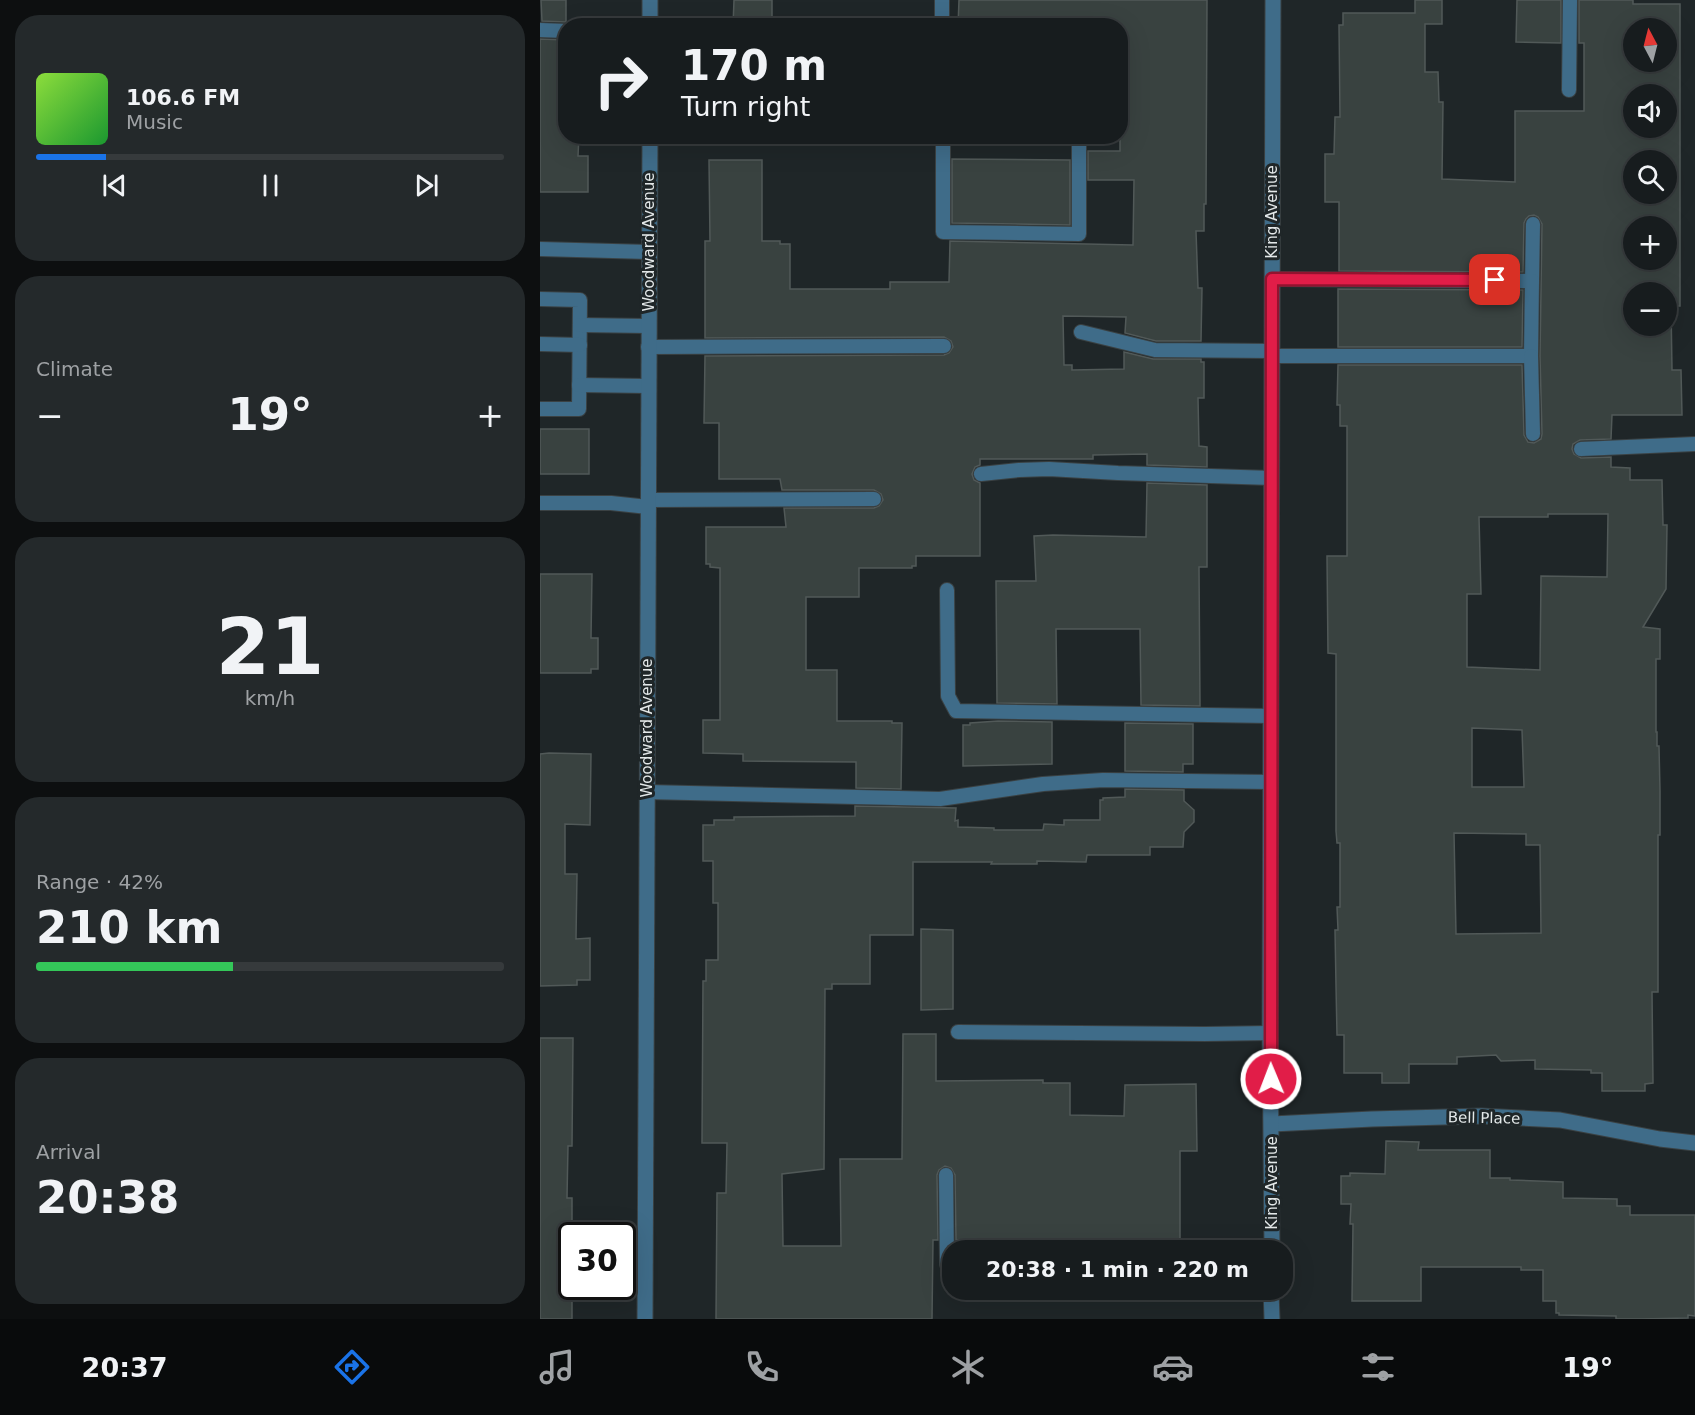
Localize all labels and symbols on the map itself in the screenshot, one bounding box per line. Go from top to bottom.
north arrow [1623,18,1677,72]
street label: King Avenue [1263,165,1281,259]
street label: Woodward Avenue [640,172,658,312]
pin [1469,254,1520,305]
street label: Woodward Avenue [638,658,656,798]
position arrow [1239,1047,1303,1111]
street label: Bell Place [1448,1108,1520,1128]
street label: King Avenue [1263,1136,1281,1230]
speed limit sign: 30 [558,1222,636,1300]

